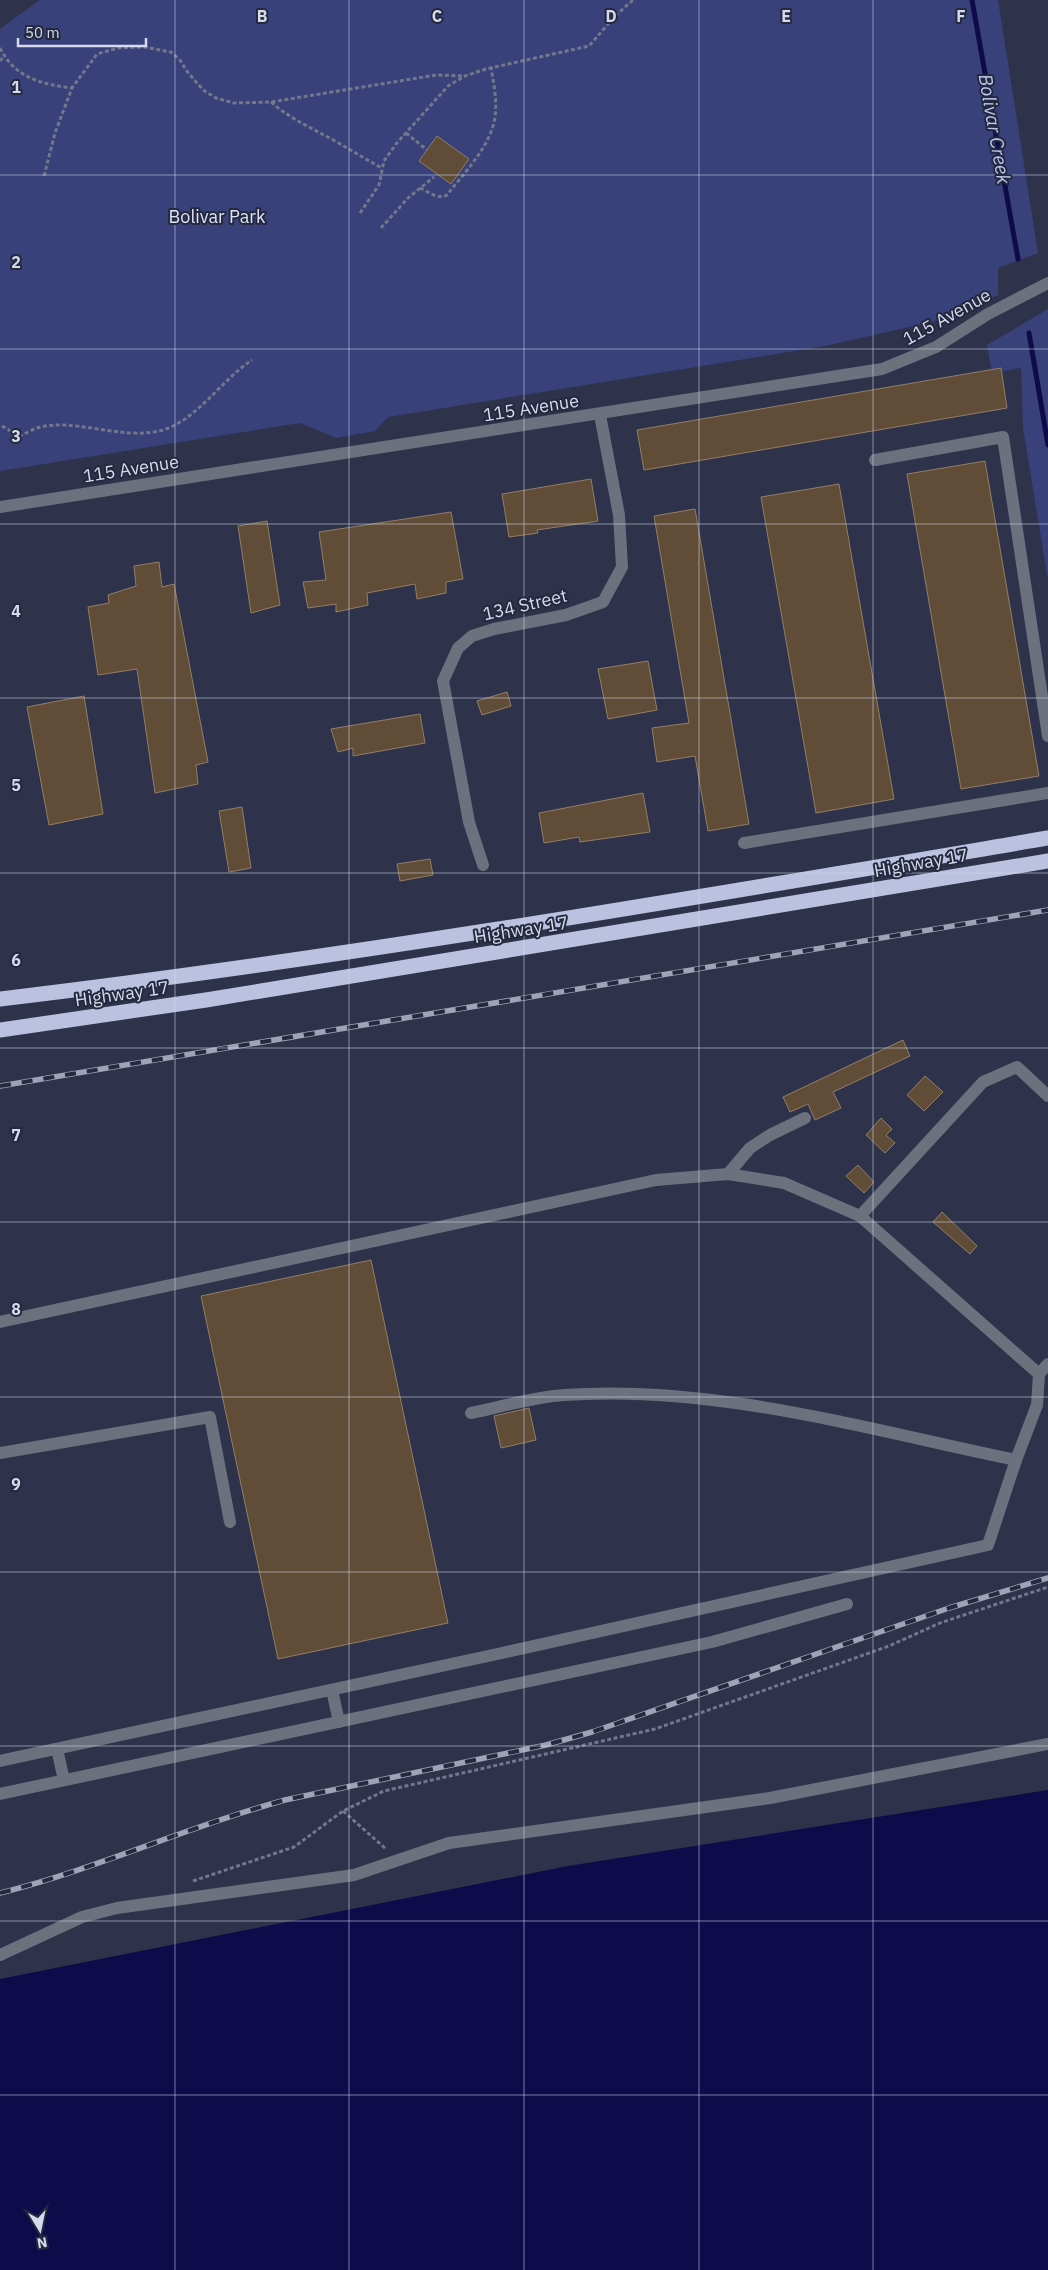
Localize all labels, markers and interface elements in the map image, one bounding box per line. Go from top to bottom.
text: B [257,6,268,26]
text: C [432,6,442,26]
text: D [605,6,617,26]
text: E [781,6,791,26]
text: F [956,6,966,26]
scale bar [18,15,145,47]
text: 50 m [25,23,60,42]
water label: Bolivar Creek [974,72,1017,187]
text: 1 [11,77,21,97]
park label: Bolivar Park [169,205,266,228]
text: 2 [11,252,21,272]
street label: 115 Avenue [899,283,995,350]
street label: 115 Avenue [481,389,581,426]
text: 3 [11,426,21,446]
street label: 115 Avenue [81,450,181,487]
street label: 134 Street [480,584,569,625]
text: 4 [11,601,21,621]
text: 5 [11,775,21,795]
street label: Highway 17 [872,843,970,882]
street label: Highway 17 [472,911,570,948]
text: 6 [11,950,21,970]
street label: Highway 17 [73,976,171,1011]
text: 7 [11,1125,21,1145]
text: 8 [11,1299,21,1319]
text: 9 [11,1474,21,1494]
north arrow [15,2205,65,2255]
text: N [36,2233,49,2253]

